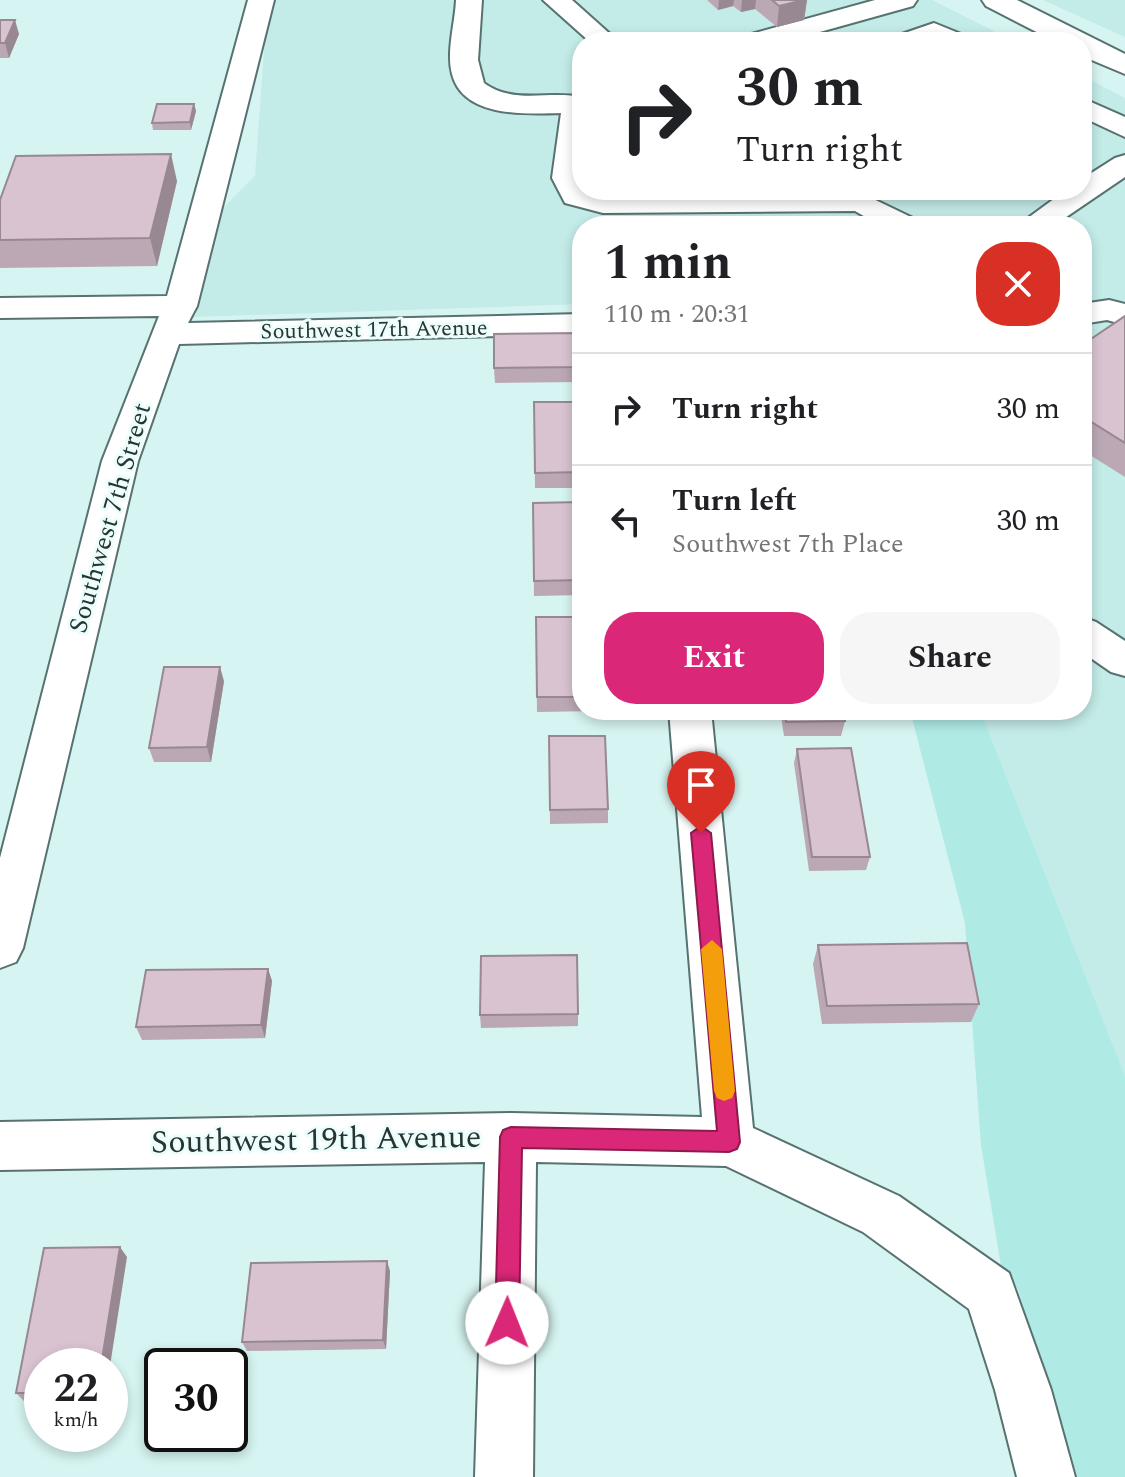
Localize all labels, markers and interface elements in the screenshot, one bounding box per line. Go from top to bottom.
text: 30 m [736,46,863,131]
icon: right [604,64,708,168]
text: Turn right [736,123,903,178]
text: 1 min [604,227,732,300]
button: close [976,242,1060,326]
text: 110 m · 20:31 [604,294,750,334]
street label: Southwest 17th Avenue [260,312,488,348]
text: Turn right [672,386,818,432]
text: 30 m [997,386,1060,432]
icon: right [604,387,648,431]
street label: Southwest 7th Street [58,398,162,638]
text: Turn left [672,478,797,524]
text: 30 m [997,498,1060,544]
icon: left [604,499,648,543]
text: Southwest 7th Place [672,524,904,564]
button: Exit [604,612,824,704]
button: Share [840,612,1060,704]
pin [667,751,735,833]
icon: arrive [679,763,723,807]
street label: Southwest 19th Avenue [150,1113,482,1167]
position arrow [465,1281,549,1365]
speed limit sign: 30 [144,1348,248,1452]
text: 22 [54,1359,98,1420]
text: km/h [54,1405,99,1435]

